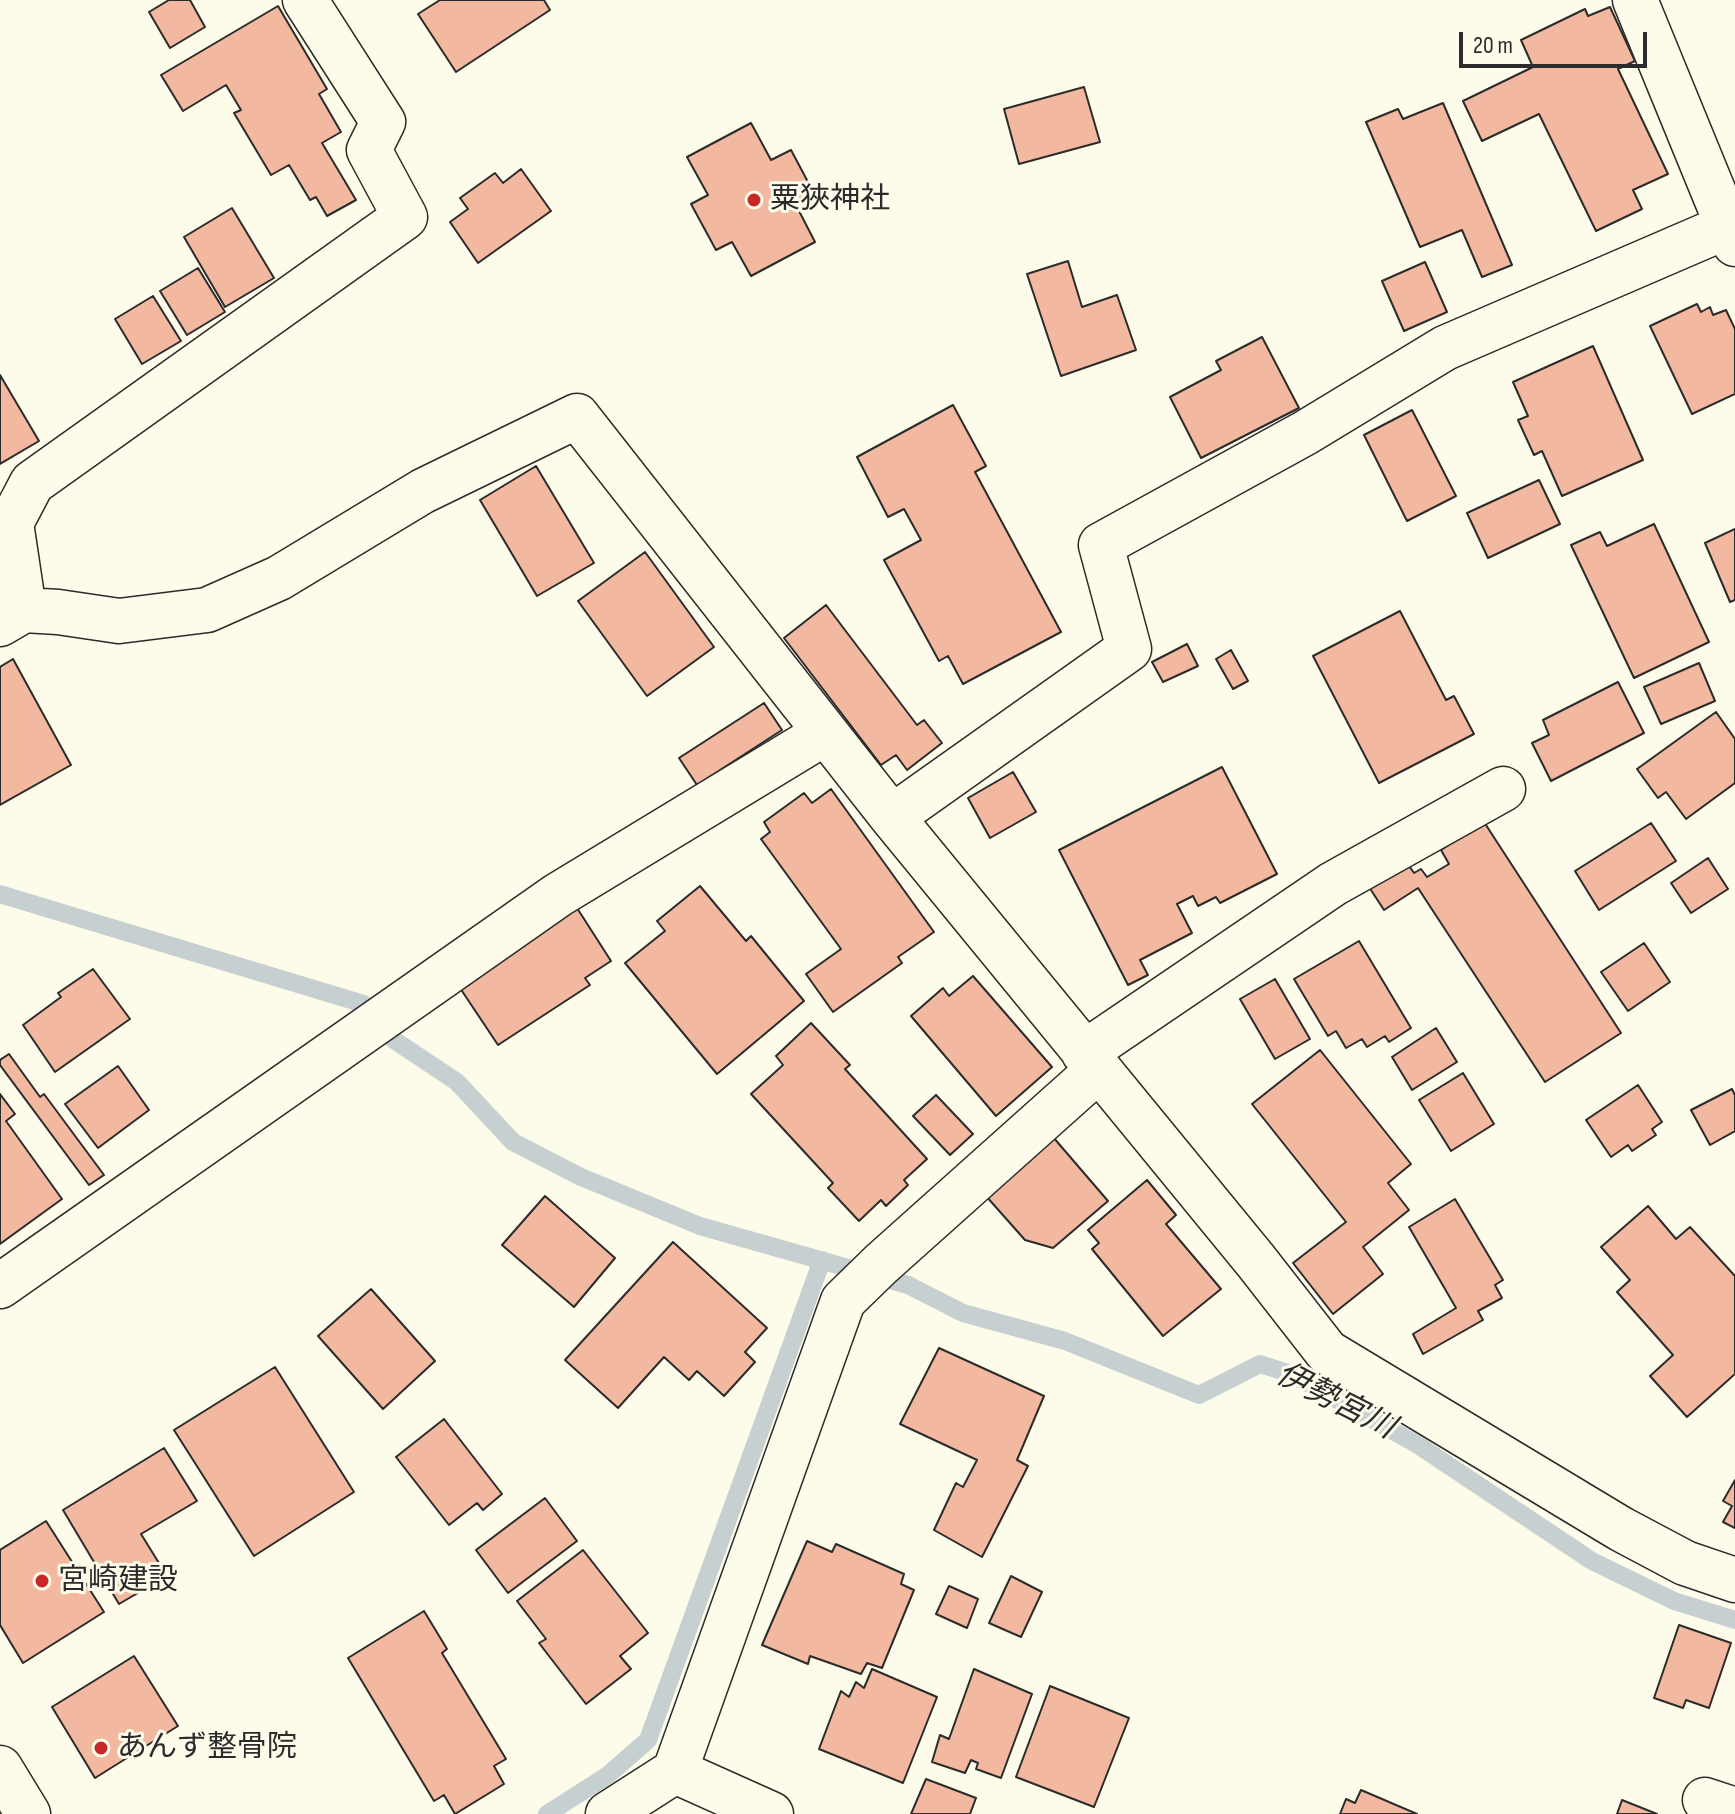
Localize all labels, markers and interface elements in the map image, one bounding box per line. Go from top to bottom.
scale bar [1463,16,1651,66]
text: 20 m [1473,31,1513,60]
place label: 粟狹神社 [770,182,890,218]
marker: 粟狹神社 [745,191,763,209]
water label: 伊勢宮川 [1269,1356,1401,1448]
place label: 宮崎建設 [58,1563,178,1599]
marker: 宮崎建設 [33,1572,51,1590]
place label: あんず整骨院 [117,1730,297,1766]
marker: あんず整骨院 [92,1739,110,1757]

